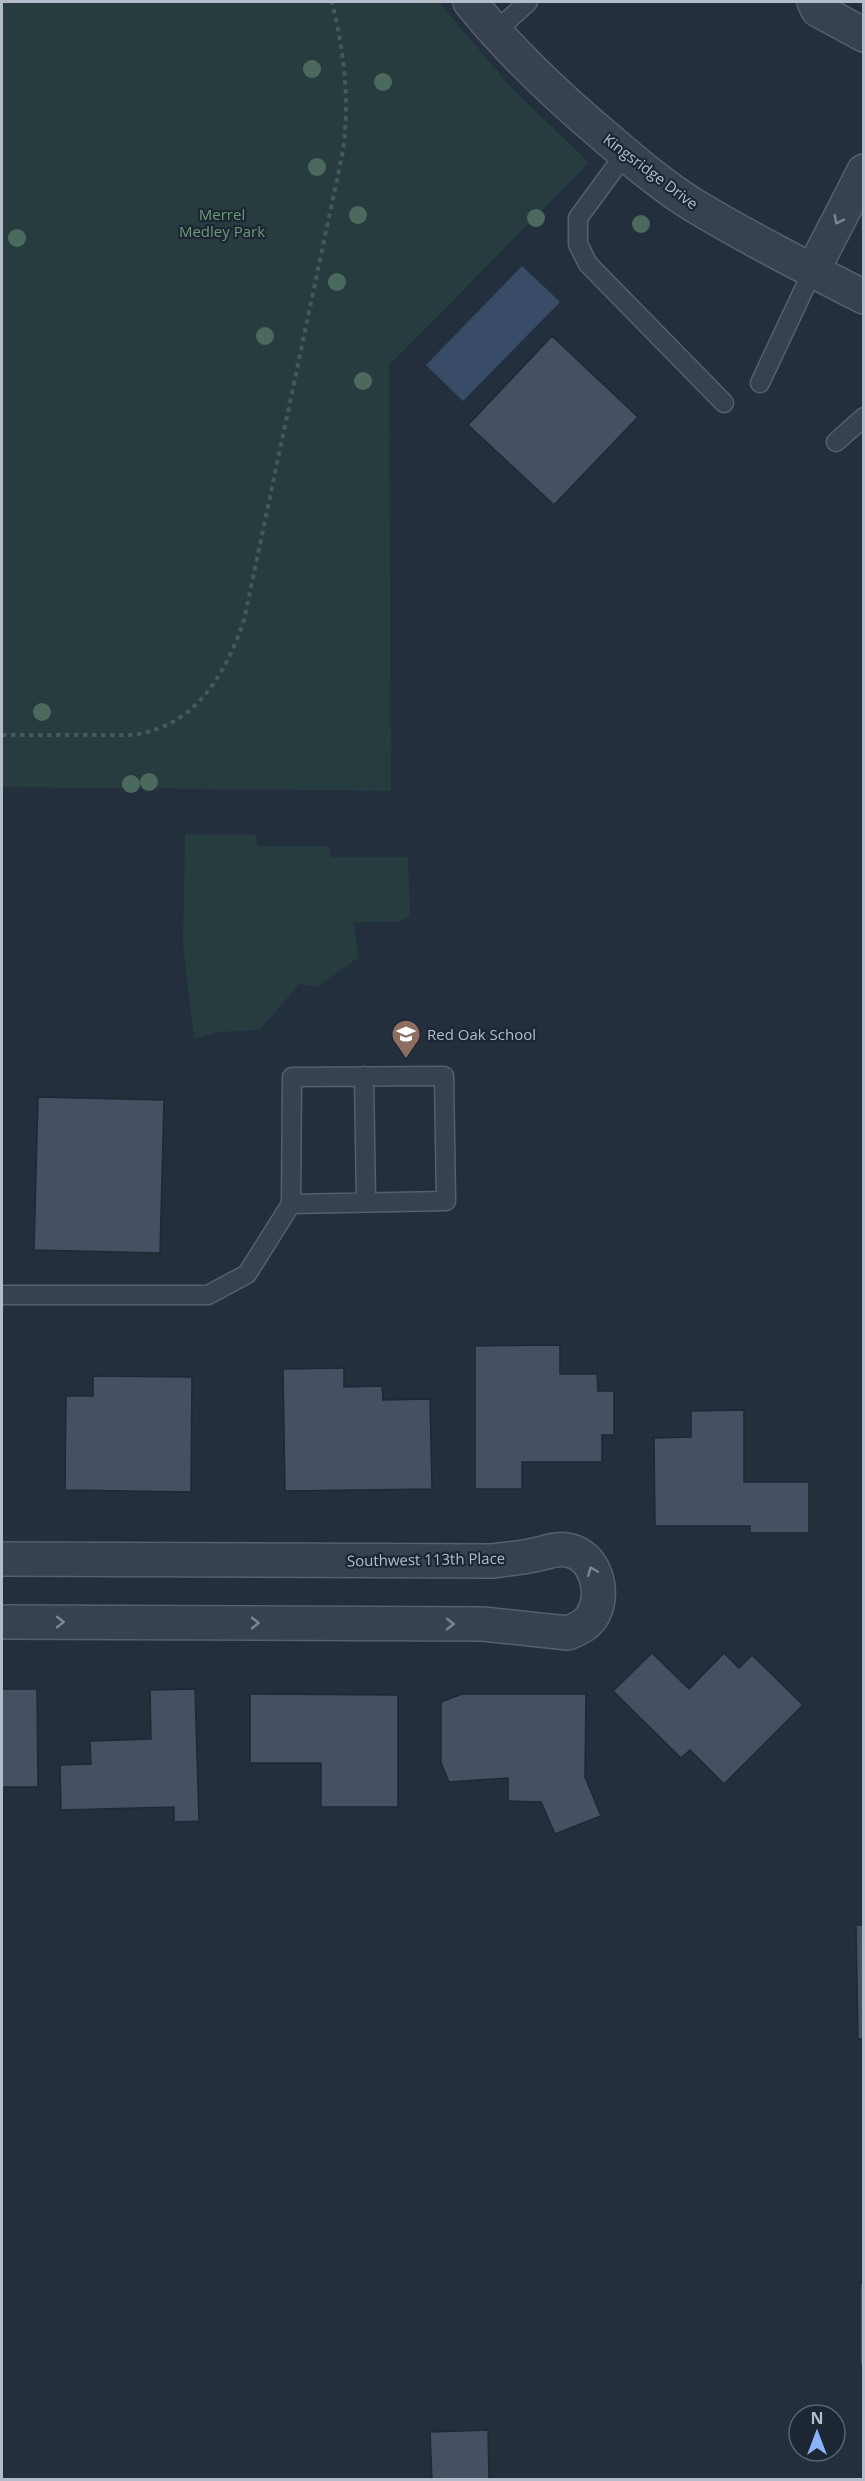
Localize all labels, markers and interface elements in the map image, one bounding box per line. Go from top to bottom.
street label: Kingsridge Drive [600,129,702,213]
park label: Merrel Medley Park [179,204,265,241]
one-way arrow [834,214,845,225]
school or university icon: Red Oak School [390,1018,422,1060]
place label: Red Oak School [427,1024,536,1044]
street label: Southwest 113th Place [347,1548,505,1570]
one-way arrow [587,1567,599,1578]
one-way arrow [55,1616,64,1628]
one-way arrow [250,1617,259,1629]
one-way arrow [445,1618,454,1630]
north arrow [787,2403,847,2463]
text: N [810,2407,824,2429]

